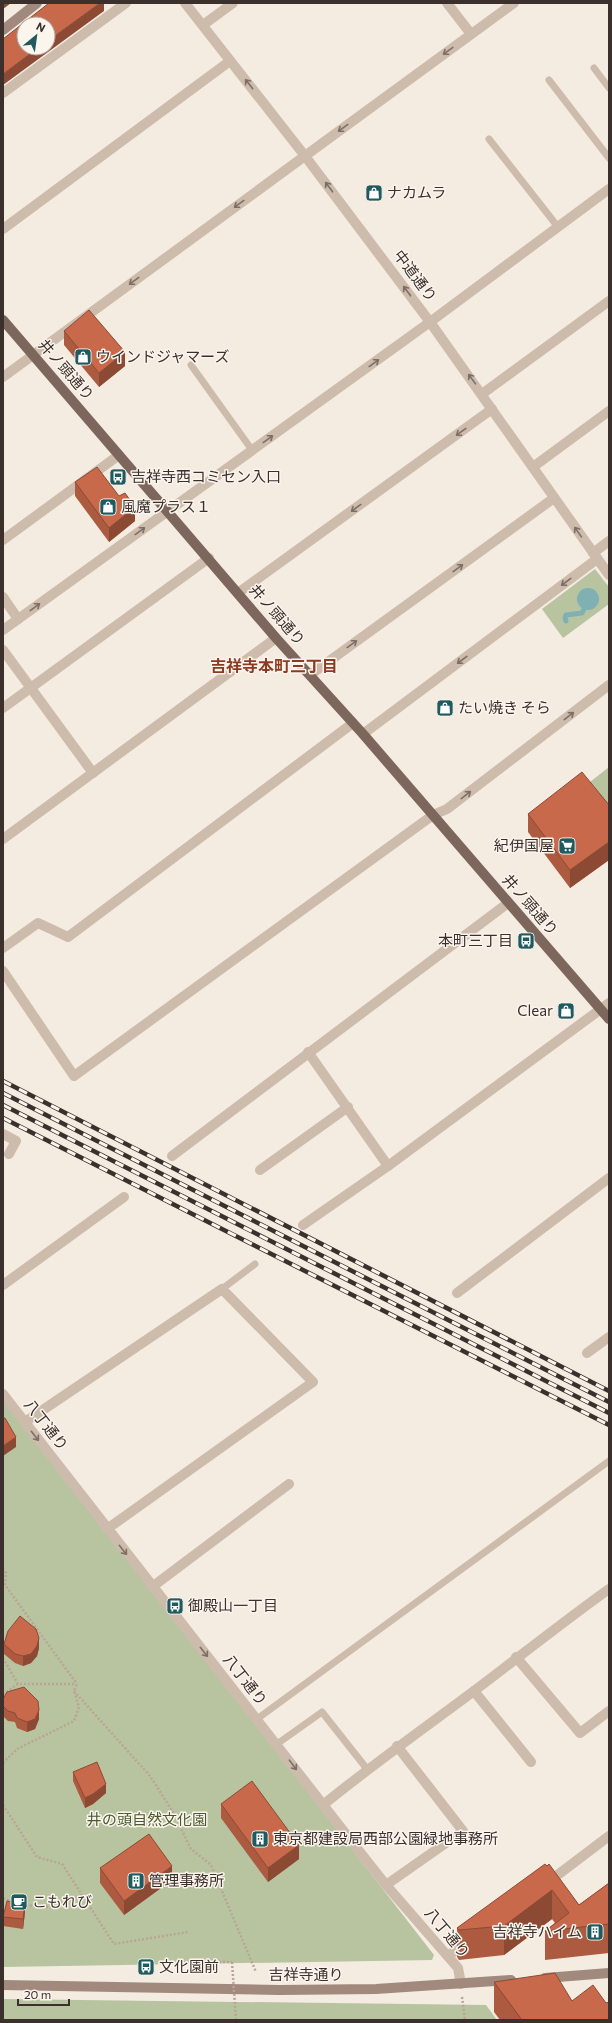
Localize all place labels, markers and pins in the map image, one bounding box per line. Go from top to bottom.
shop icon: ナカムラ [364,183,384,203]
place label: ナカムラ [387,183,446,201]
shop icon: ウインドジャマーズ [73,347,93,367]
place label: ウインドジャマーズ [96,347,230,365]
bus stop icon: 吉祥寺西コミセン入口 [108,467,128,487]
place label: 吉祥寺西コミセン入口 [131,467,281,485]
shop icon: 風魔プラス１ [98,497,118,517]
place label: 風魔プラス１ [121,497,211,515]
shop icon: たい焼き そら [435,698,455,718]
place label: たい焼き そら [458,698,551,716]
place label: 紀伊国屋 [494,836,554,854]
supermarket icon: 紀伊国屋 [557,836,577,856]
place label: 本町三丁目 [438,931,513,949]
bus stop icon: 本町三丁目 [516,931,536,951]
place label: Clear [517,1001,553,1019]
shop icon: Clear [556,1001,576,1021]
bus stop icon: 御殿山一丁目 [165,1596,185,1616]
place label: 御殿山一丁目 [188,1596,278,1614]
building icon: 東京都建設局西部公園緑地事務所 [250,1829,270,1849]
place label: 東京都建設局西部公園緑地事務所 [273,1829,498,1847]
building icon: 管理事務所 [126,1871,146,1891]
place label: 管理事務所 [149,1871,224,1889]
cafe icon: こもれび [9,1892,29,1912]
place label: こもれび [32,1892,92,1910]
place label: 吉祥寺ハイム [493,1922,582,1940]
building icon: 吉祥寺ハイム [585,1922,605,1942]
bus stop icon: 文化園前 [136,1957,156,1977]
place label: 文化園前 [159,1957,219,1975]

